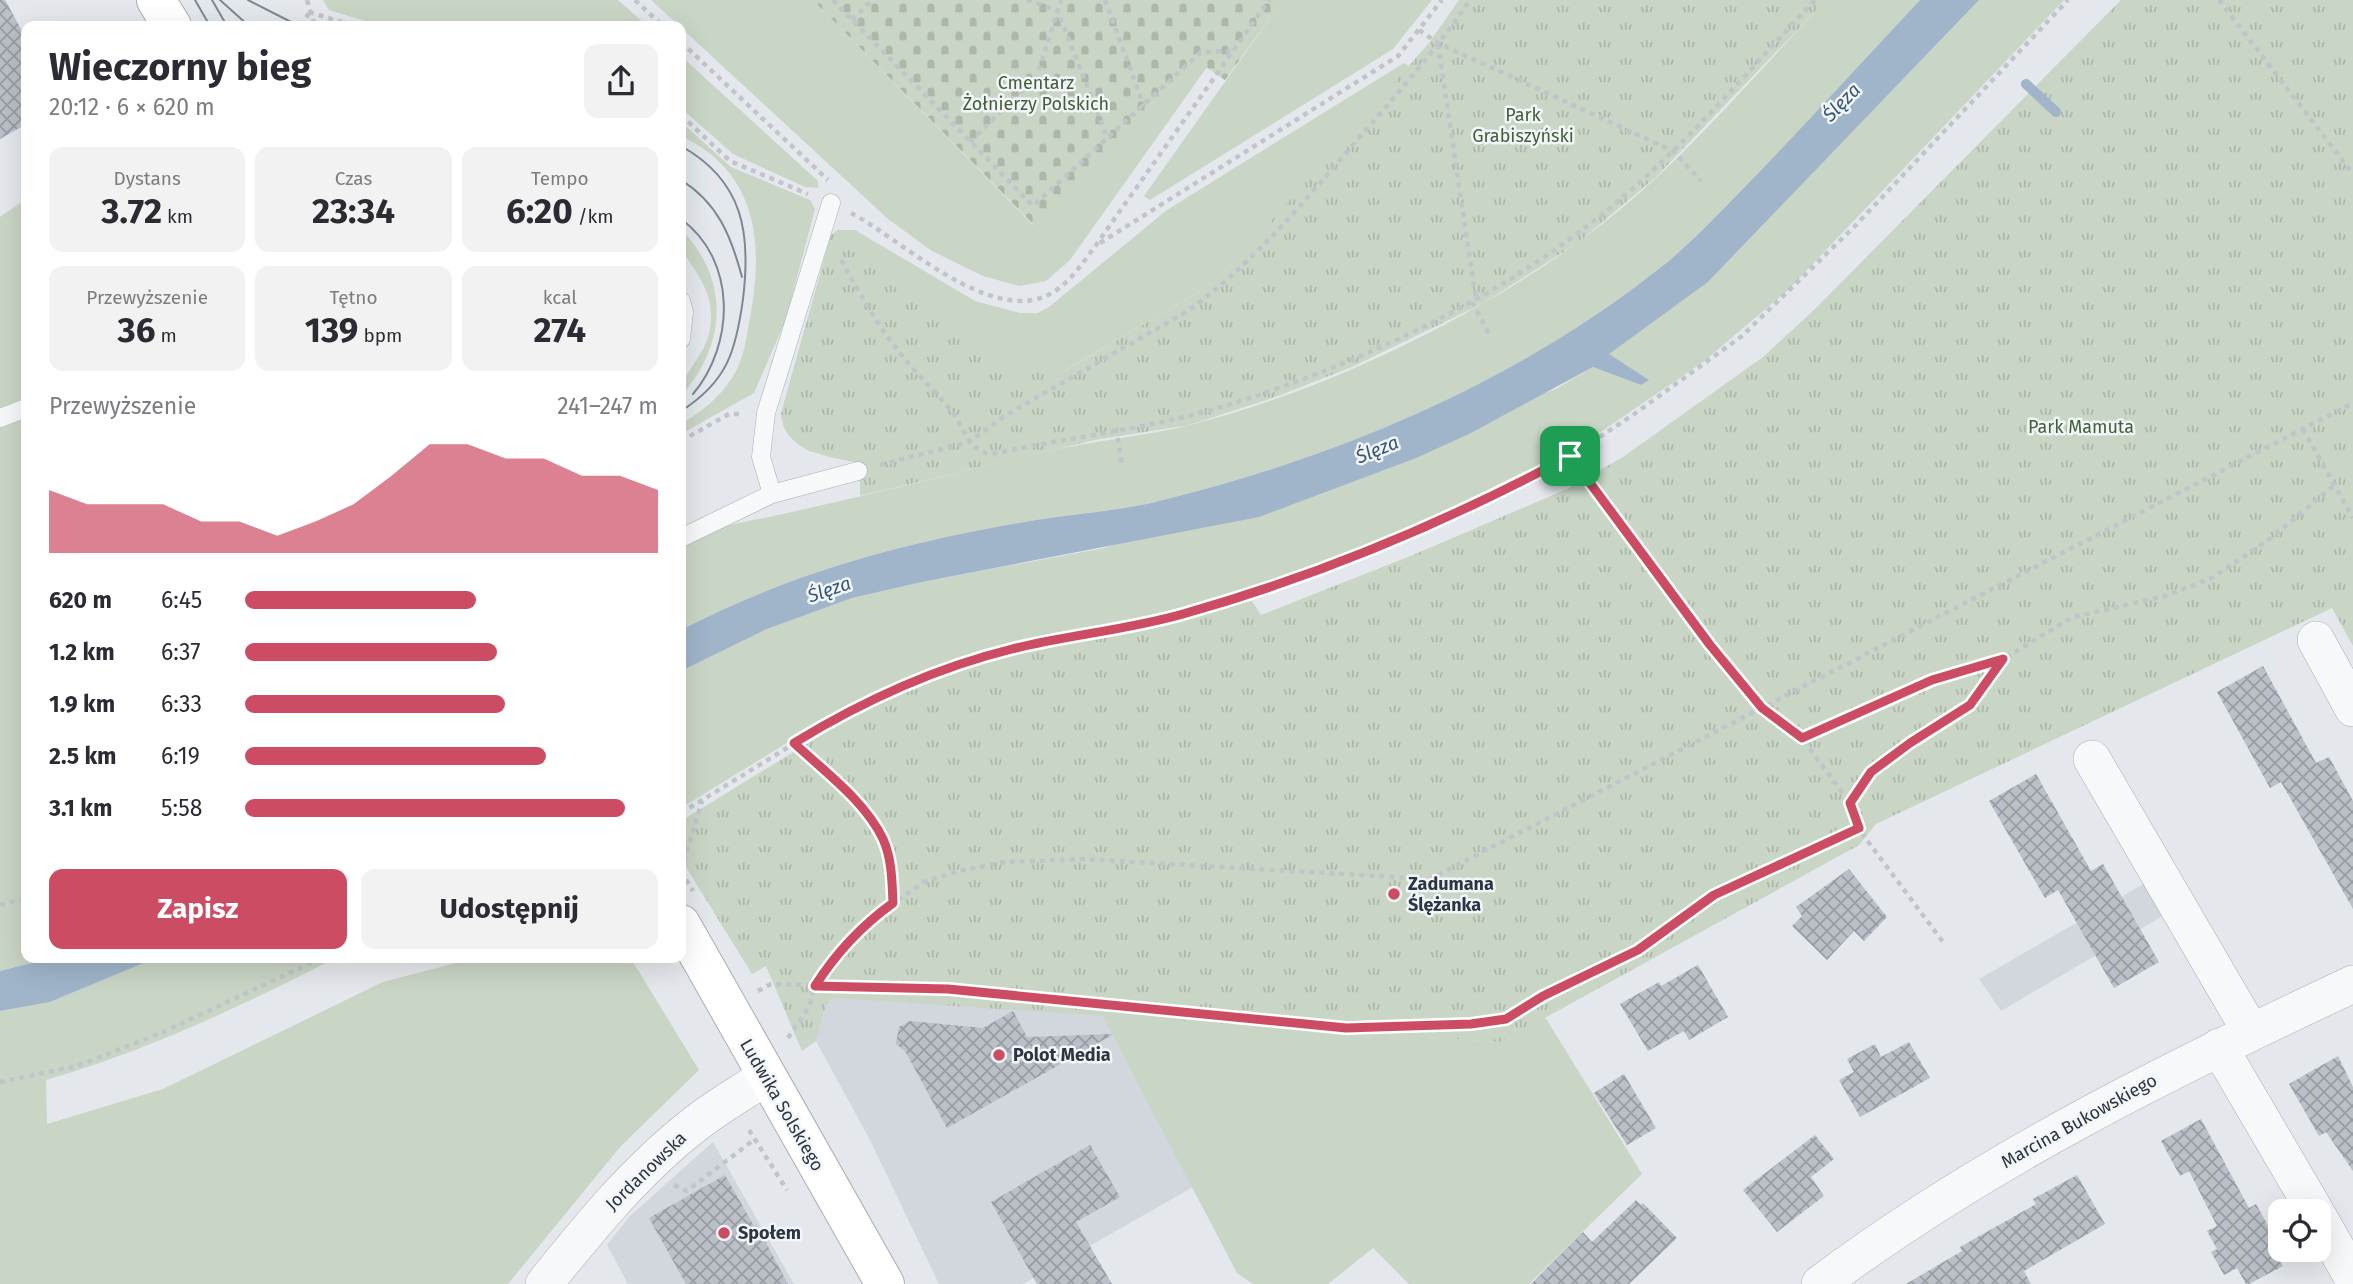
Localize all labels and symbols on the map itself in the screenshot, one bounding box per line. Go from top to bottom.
park label: Cmentarz Żołnierzy Polskich [963,72,1109,115]
water label: Ślęza [1817,78,1865,127]
park label: Park Grabiszyński [1472,104,1574,147]
park label: Park Mamuta [2028,416,2134,438]
pin [1540,426,1600,486]
water label: Ślęza [1351,431,1402,469]
water label: Ślęza [804,571,854,608]
place label: Zadumana Ślężanka [1408,873,1494,916]
marker: Zadumana Ślężanka [1386,886,1402,902]
street label: Ludwika Solskiego [735,1035,829,1175]
place label: Polot Media [1013,1044,1111,1066]
marker: Polot Media [991,1047,1007,1063]
street label: Marcina Bukowskiego [1997,1069,2161,1173]
street label: Jordanowska [601,1127,691,1215]
place label: Społem [738,1222,801,1244]
marker: Społem [716,1225,732,1241]

